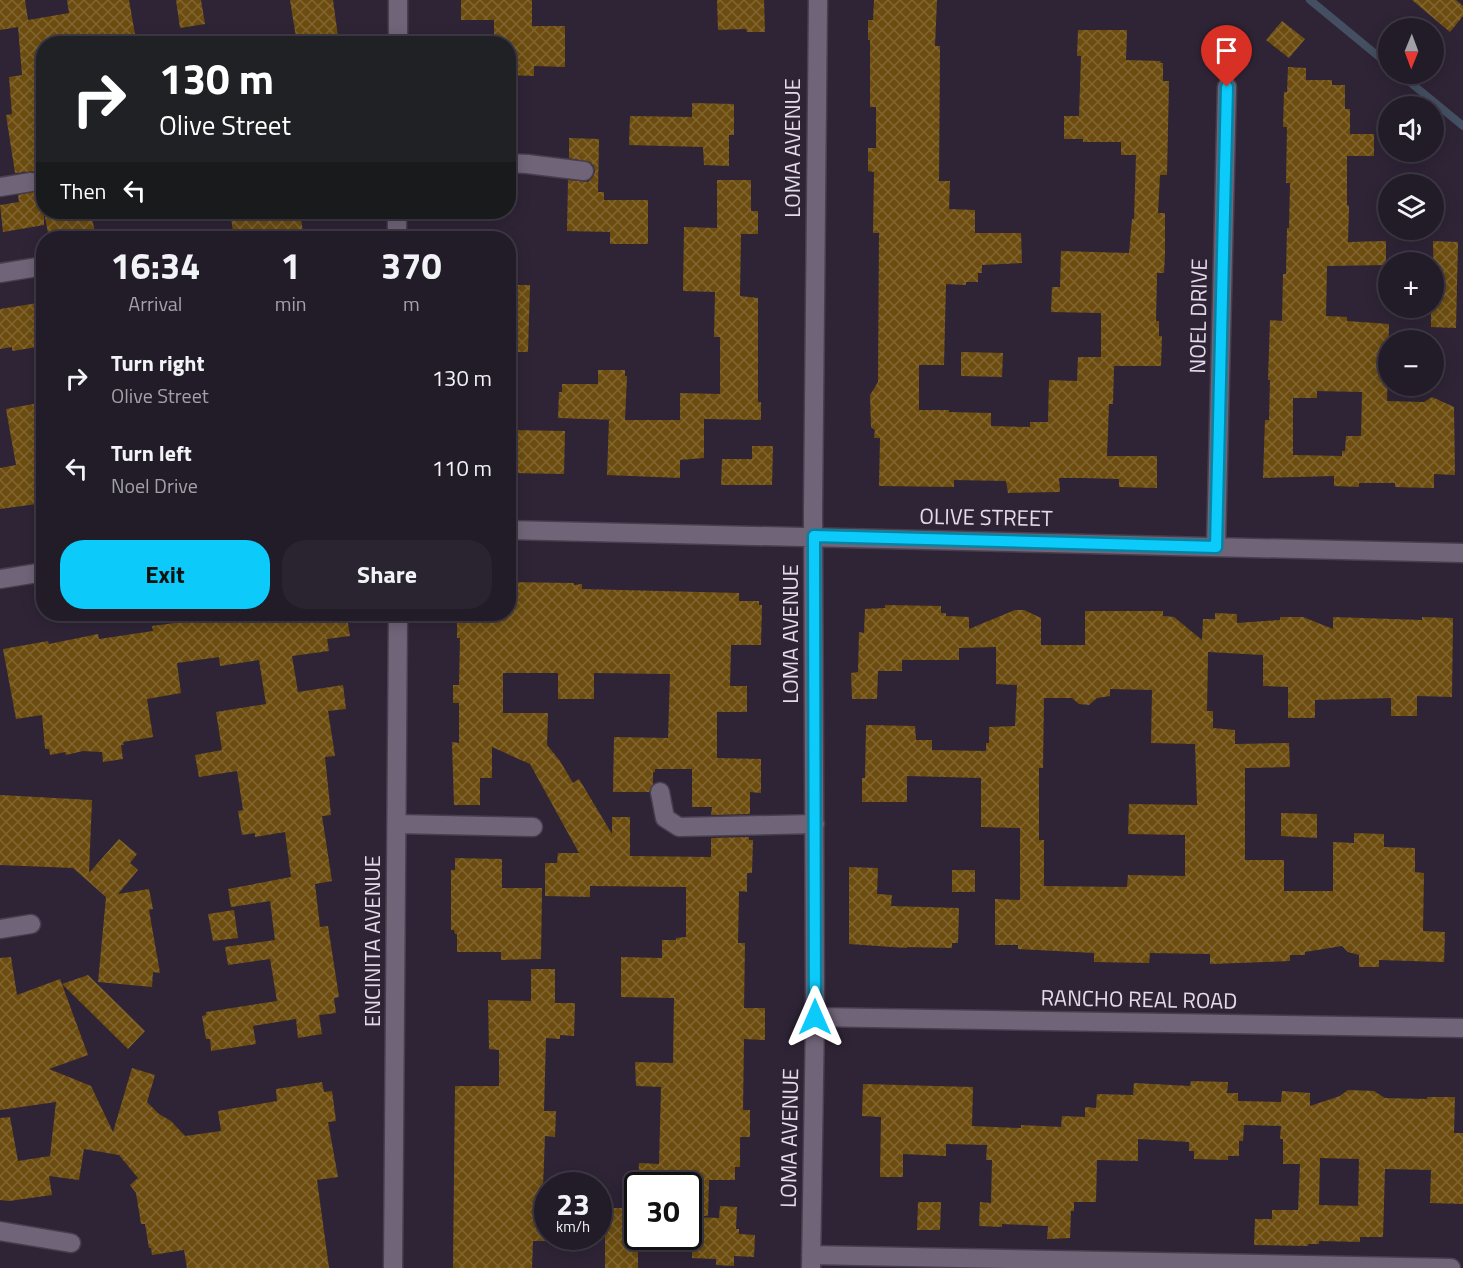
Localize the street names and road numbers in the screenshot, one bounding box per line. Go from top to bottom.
street label: LOMA AVENUE [775,78,809,218]
street label: NOEL DRIVE [1180,258,1216,374]
street label: OLIVE STREET [919,499,1053,535]
street label: LOMA AVENUE [773,564,807,704]
street label: ENCINITA AVENUE [355,855,389,1027]
street label: RANCHO REAL ROAD [1040,980,1238,1018]
street label: LOMA AVENUE [771,1068,807,1208]

